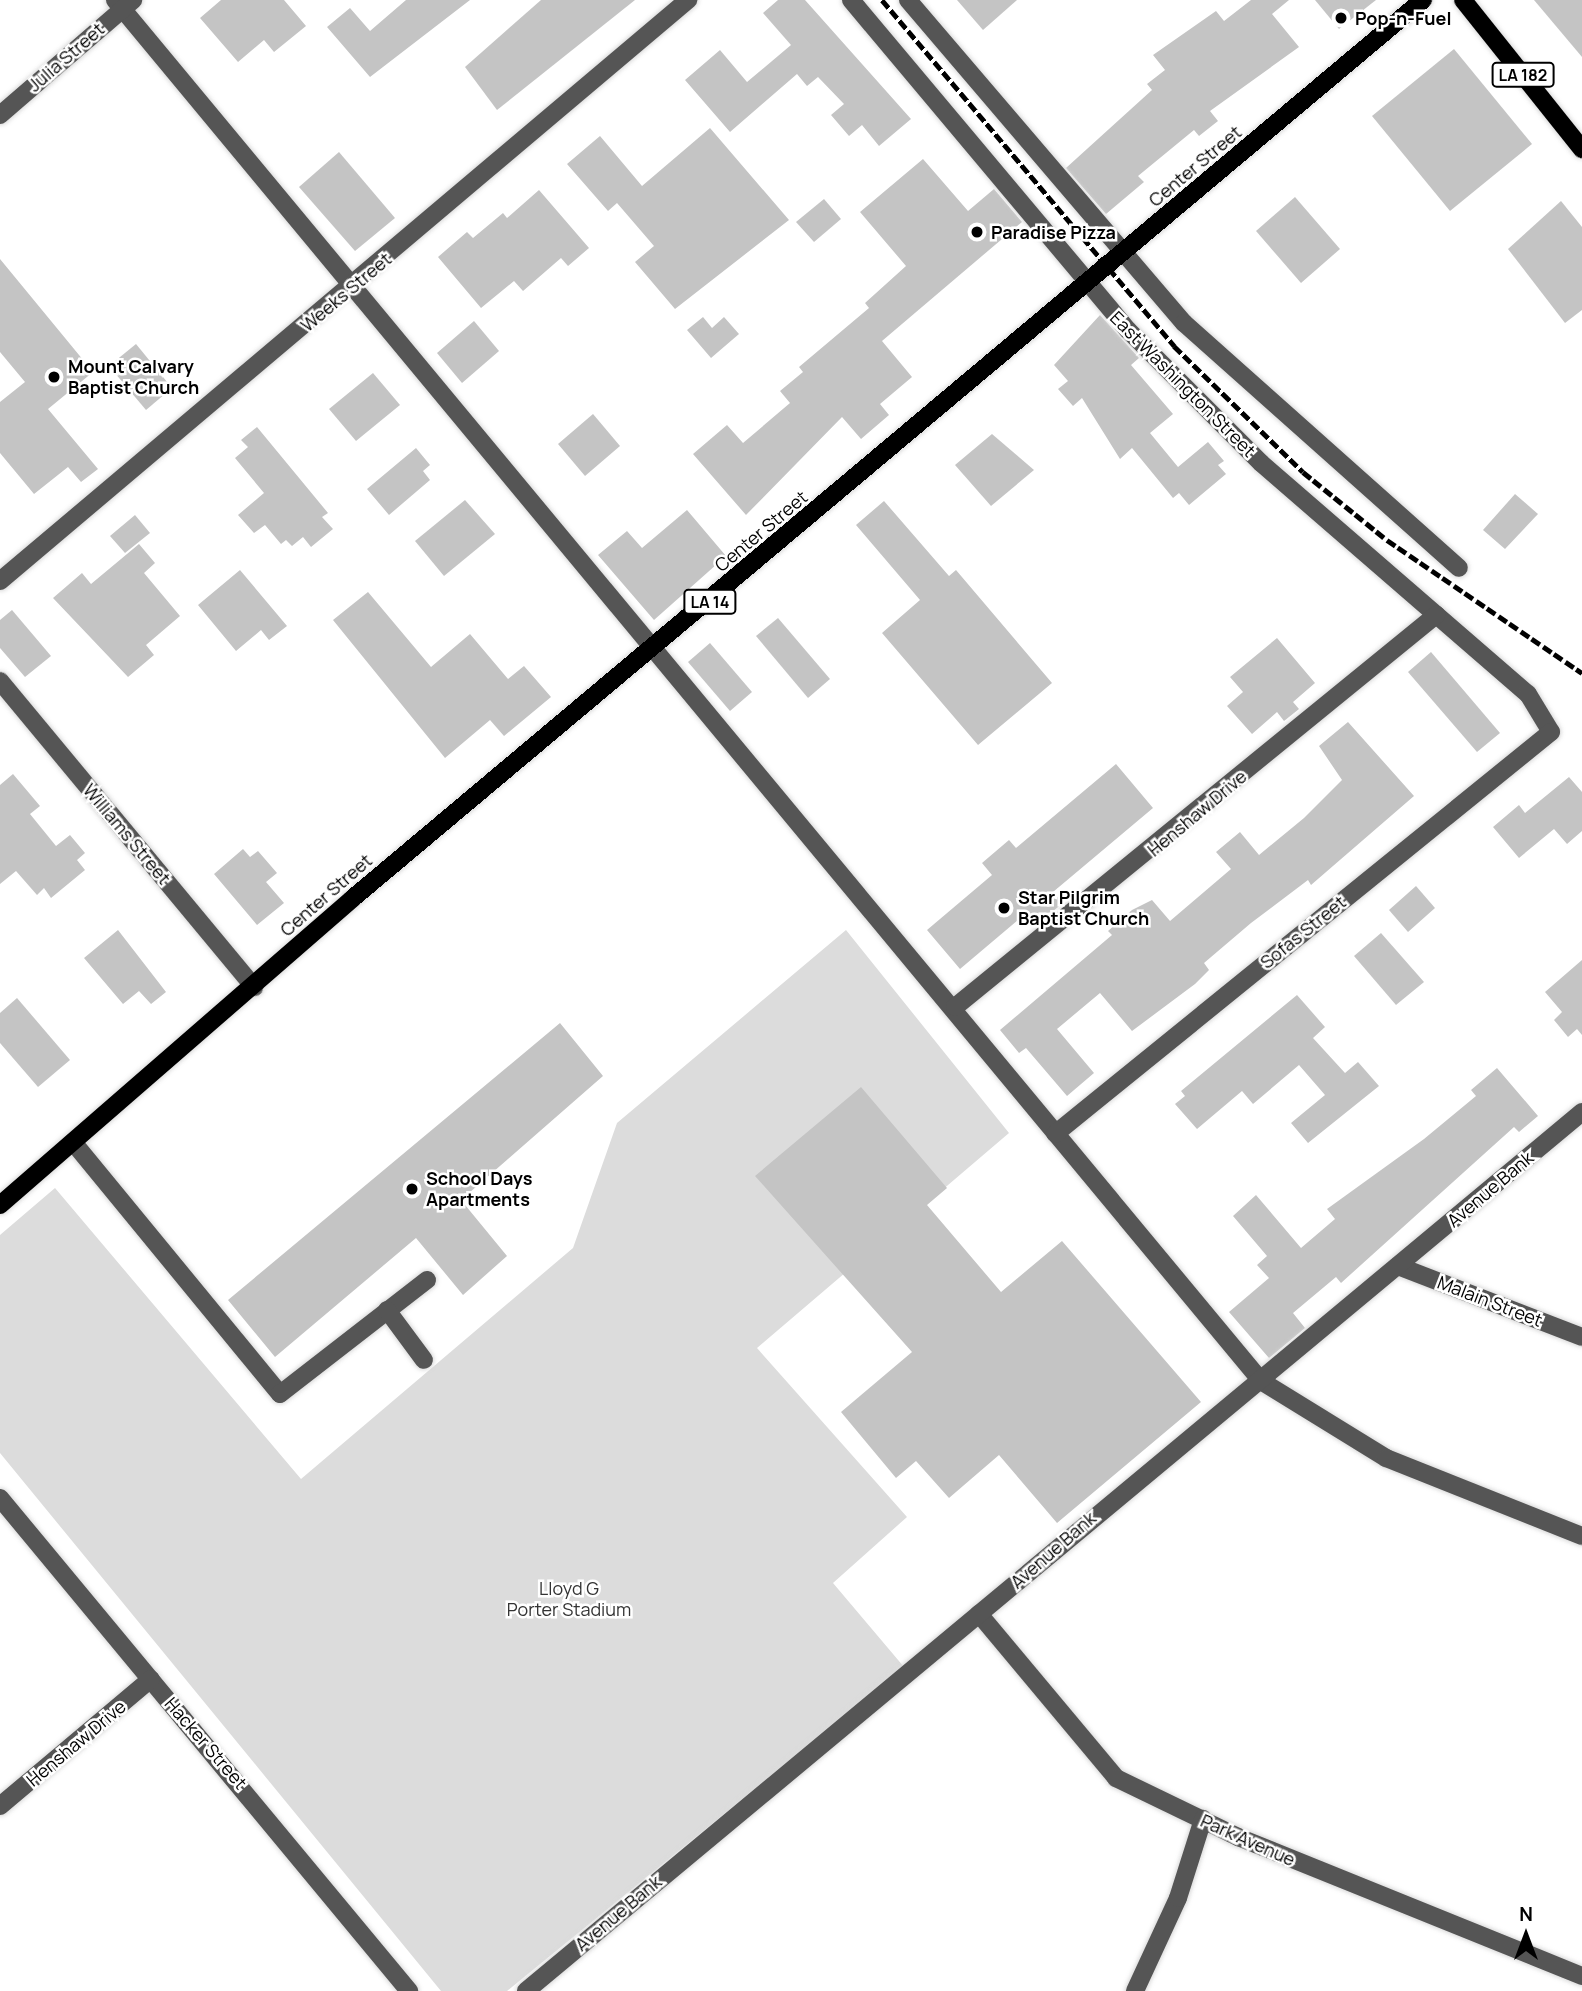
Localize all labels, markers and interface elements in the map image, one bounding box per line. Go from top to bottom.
place label: Pop-n-Fuel [1355,7,1452,29]
marker: Pop-n-Fuel [1333,10,1349,26]
street label: Julia Street [23,18,109,96]
road number: LA 182 [1492,62,1554,88]
street label: Center Street [1144,121,1246,211]
place label: Paradise Pizza [991,221,1116,243]
marker: Paradise Pizza [969,224,985,240]
street label: Weeks Street [296,248,396,336]
street label: East Washington Street [1106,307,1260,461]
place label: Mount Calvary Baptist Church [68,356,199,398]
marker: Mount Calvary Baptist Church [46,369,62,385]
street label: Center Street [710,486,812,576]
road number: LA 14 [682,590,738,614]
street label: Henshaw Drive [1143,765,1251,861]
street label: Williams Street [79,779,175,889]
street label: Center Street [276,849,376,941]
place label: Star Pilgrim Baptist Church [1018,887,1149,930]
street label: Sofas Street [1256,891,1350,973]
marker: Star Pilgrim Baptist Church [996,900,1012,916]
street label: Avenue Bank [1443,1147,1537,1231]
place label: School Days Apartments [426,1168,533,1210]
marker: School Days Apartments [404,1181,420,1197]
street label: Malain Street [1434,1271,1546,1331]
street label: Avenue Bank [1006,1507,1100,1593]
park label: Lloyd G Porter Stadium [507,1578,631,1620]
street label: Hacker Street [160,1693,252,1793]
street label: Henshaw Drive [22,1695,130,1791]
street label: Park Avenue [1197,1810,1299,1870]
street label: Avenue Bank [571,1871,665,1955]
north arrow [1491,1900,1561,1970]
text: N [1519,1901,1533,1927]

